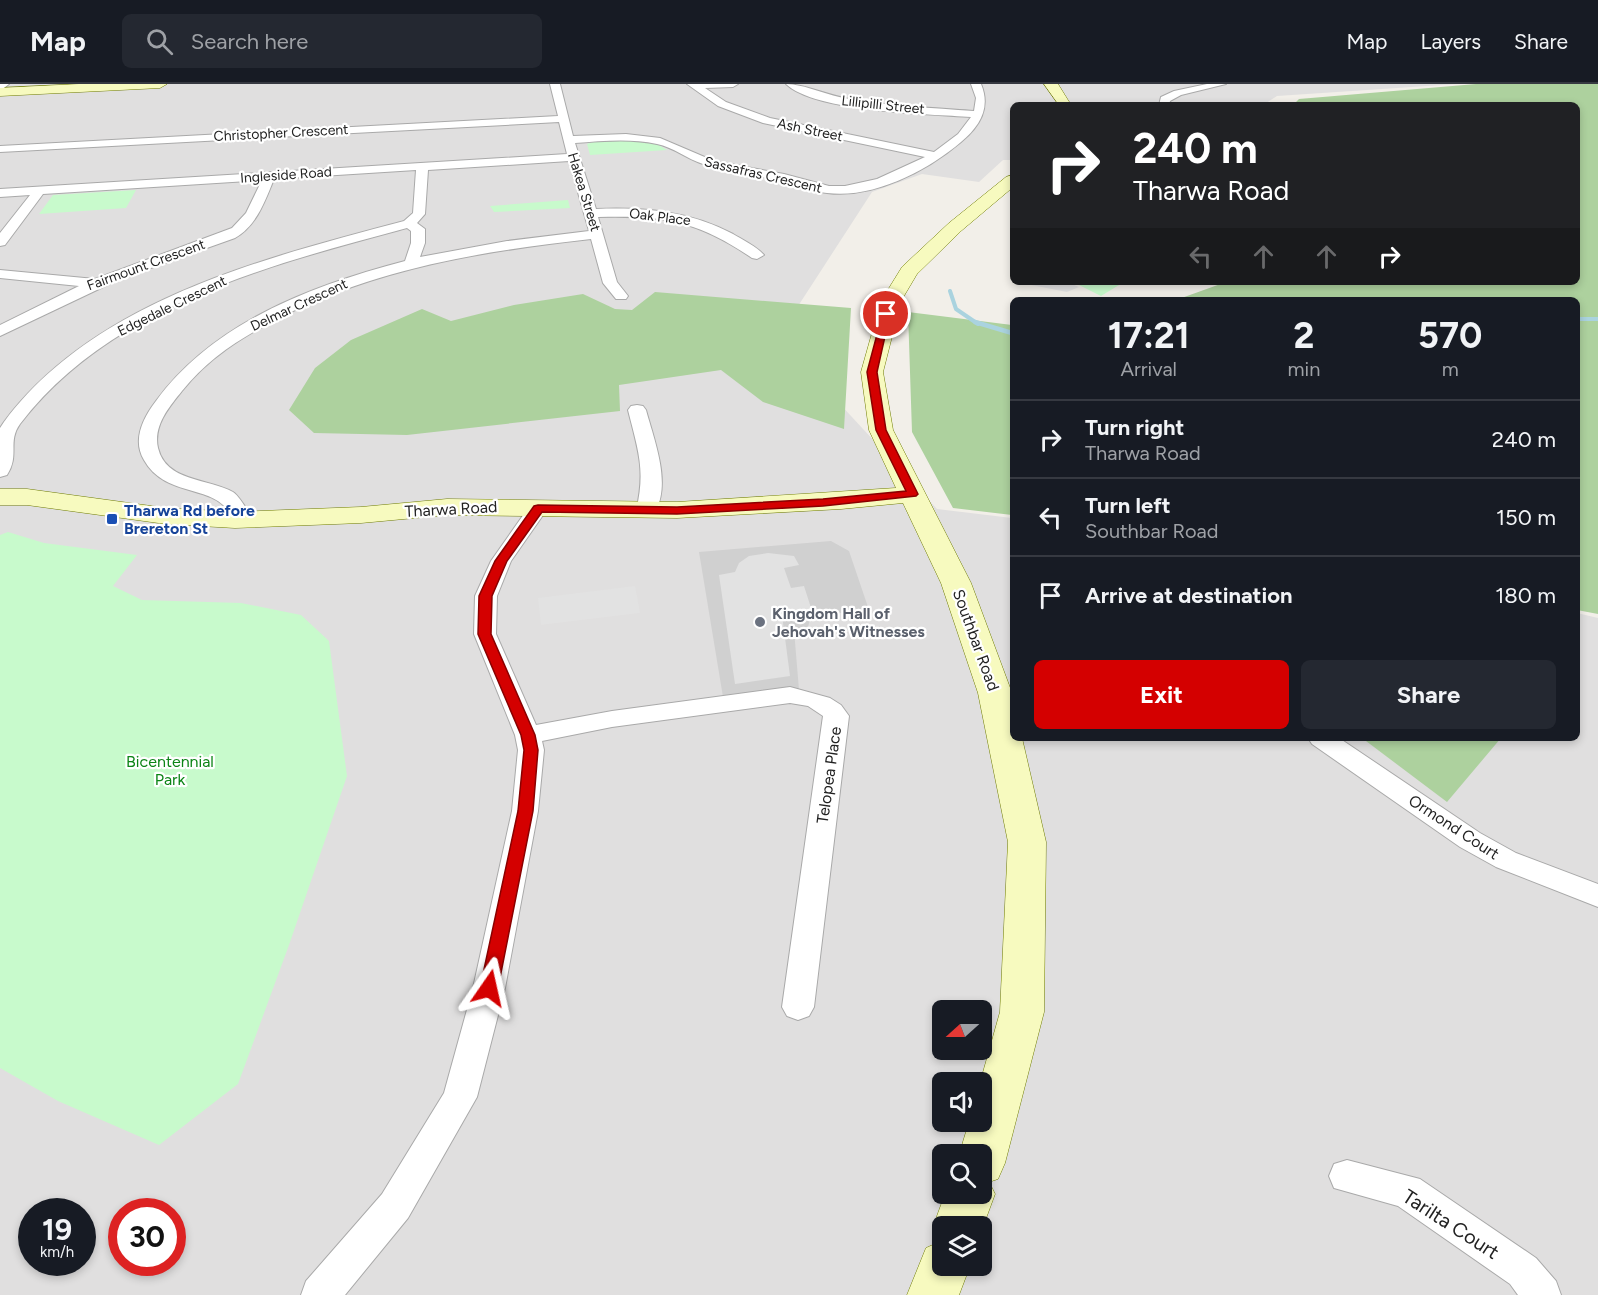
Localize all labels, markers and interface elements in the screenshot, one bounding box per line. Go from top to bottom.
search box [122,14,542,68]
text: Map [30,24,86,58]
icon: search [143,25,176,58]
text: Search here [191,28,308,55]
text: Map [1347,29,1387,54]
text: Layers [1420,29,1481,54]
text: Share [1514,29,1568,54]
street label: Lillipilli Street [841,92,925,118]
street label: Ash Street [776,115,844,145]
street label: Christopher Crescent [213,121,349,145]
text: 240 m [1133,123,1258,174]
icon: right [1034,126,1112,204]
street label: Hakea Street [564,150,604,234]
street label: Sassafras Crescent [702,153,824,197]
street label: Ingleside Road [240,163,332,187]
text: Tharwa Road [1133,174,1289,207]
street label: Oak Place [628,205,692,229]
street label: Fairmount Crescent [85,236,207,294]
icon: left [1184,240,1217,273]
icon: ahead [1247,240,1280,273]
icon: ahead [1310,240,1343,273]
icon: right [1373,240,1406,273]
street label: Edgedale Crescent [115,272,229,340]
street label: Delmar Crescent [248,275,350,335]
pin [860,288,911,339]
icon: arrive [869,297,902,330]
text: 17:21 [1108,314,1190,357]
text: 2 [1293,314,1314,357]
text: 570 [1418,314,1482,357]
text: Arrival [1121,357,1177,381]
text: min [1288,357,1320,381]
text: m [1442,357,1459,381]
text: Turn right [1085,414,1184,441]
icon: right [1034,423,1067,456]
text: 240 m [1492,426,1556,453]
text: Tharwa Road [1085,441,1201,465]
text: Turn left [1085,492,1171,519]
street label: Tharwa Road [404,497,498,521]
place label: Tharwa Rd before Brereton St [124,501,255,538]
icon: left [1034,501,1067,534]
text: 150 m [1496,504,1556,531]
marker: Tharwa Rd before Brereton St [105,512,119,526]
text: Southbar Road [1085,519,1218,543]
icon: arrive [1034,579,1067,612]
text: Arrive at destination [1085,582,1293,609]
text: 180 m [1495,582,1556,609]
street label: Southbar Road [949,587,1003,693]
place label: Kingdom Hall of Jehovah's Witnesses [772,604,925,641]
marker: Kingdom Hall of Jehovah's Witnesses [753,615,767,629]
button: Exit [1034,660,1289,729]
button: Share [1301,660,1556,729]
street label: Telopea Place [813,725,845,825]
park label: Bicentennial Park [126,752,214,789]
street label: Ormond Court [1405,791,1503,863]
position arrow [457,956,521,1020]
north arrow [932,1000,992,1060]
map controls [932,1000,992,1276]
button: sound [932,1072,992,1132]
button: search [932,1144,992,1204]
street label: Tarilta Court [1398,1184,1504,1264]
speed limit sign: 30 [108,1198,186,1276]
text: 19 [42,1211,72,1248]
button: layers [932,1216,992,1276]
text: km/h [40,1243,74,1261]

